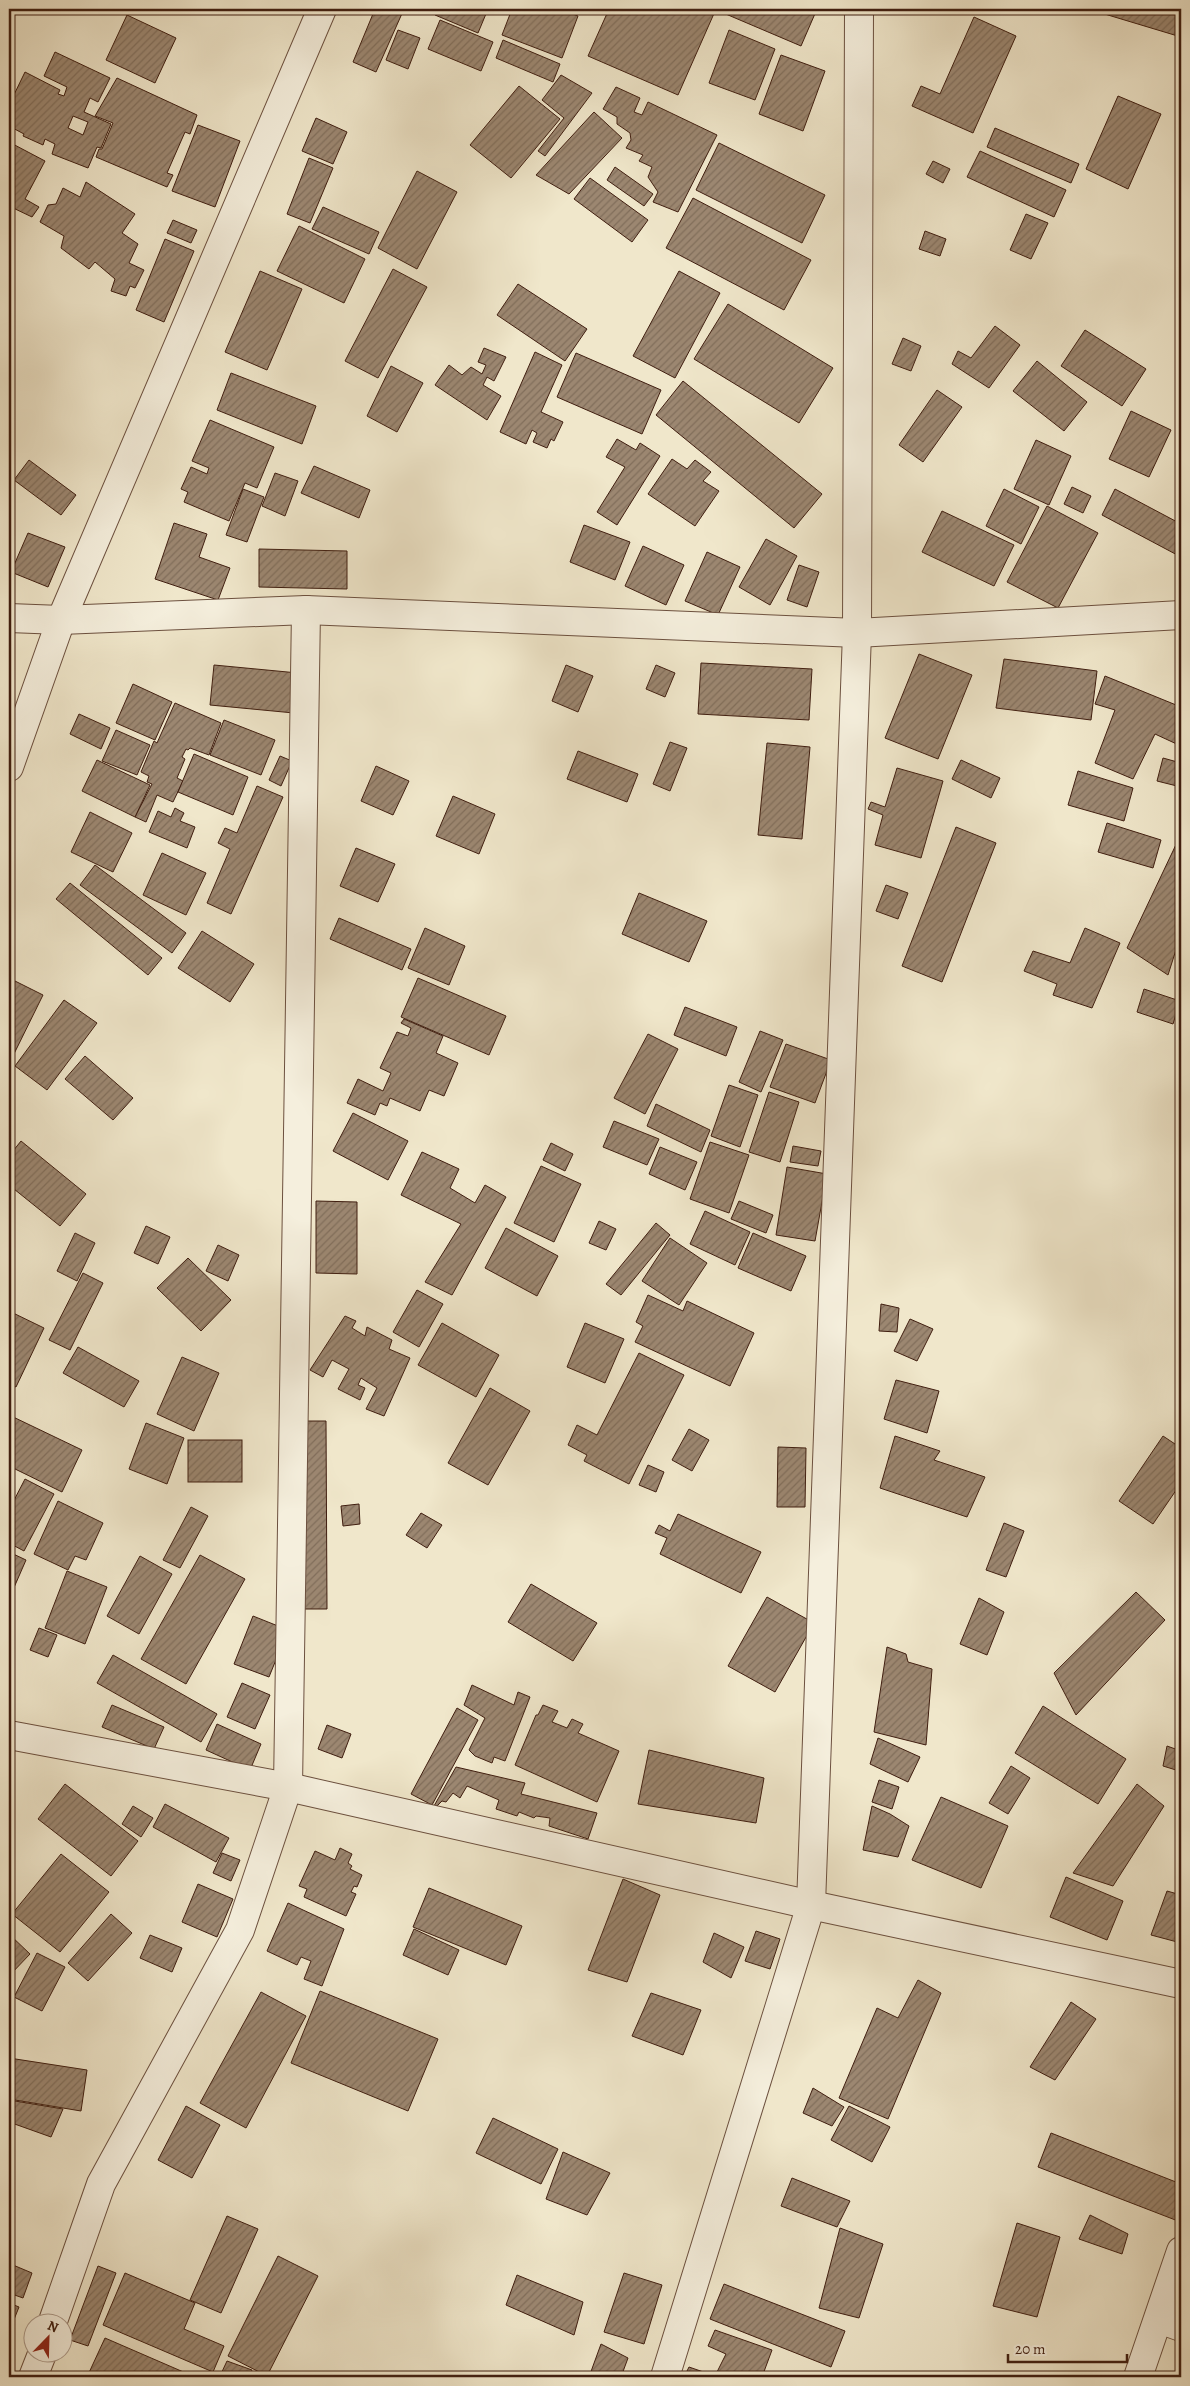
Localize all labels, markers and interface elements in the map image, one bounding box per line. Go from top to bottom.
north arrow [22,2314,72,2364]
text: N [44,2316,61,2337]
scale bar [1008,2331,1126,2363]
text: 20 m [1015,2339,1046,2359]

